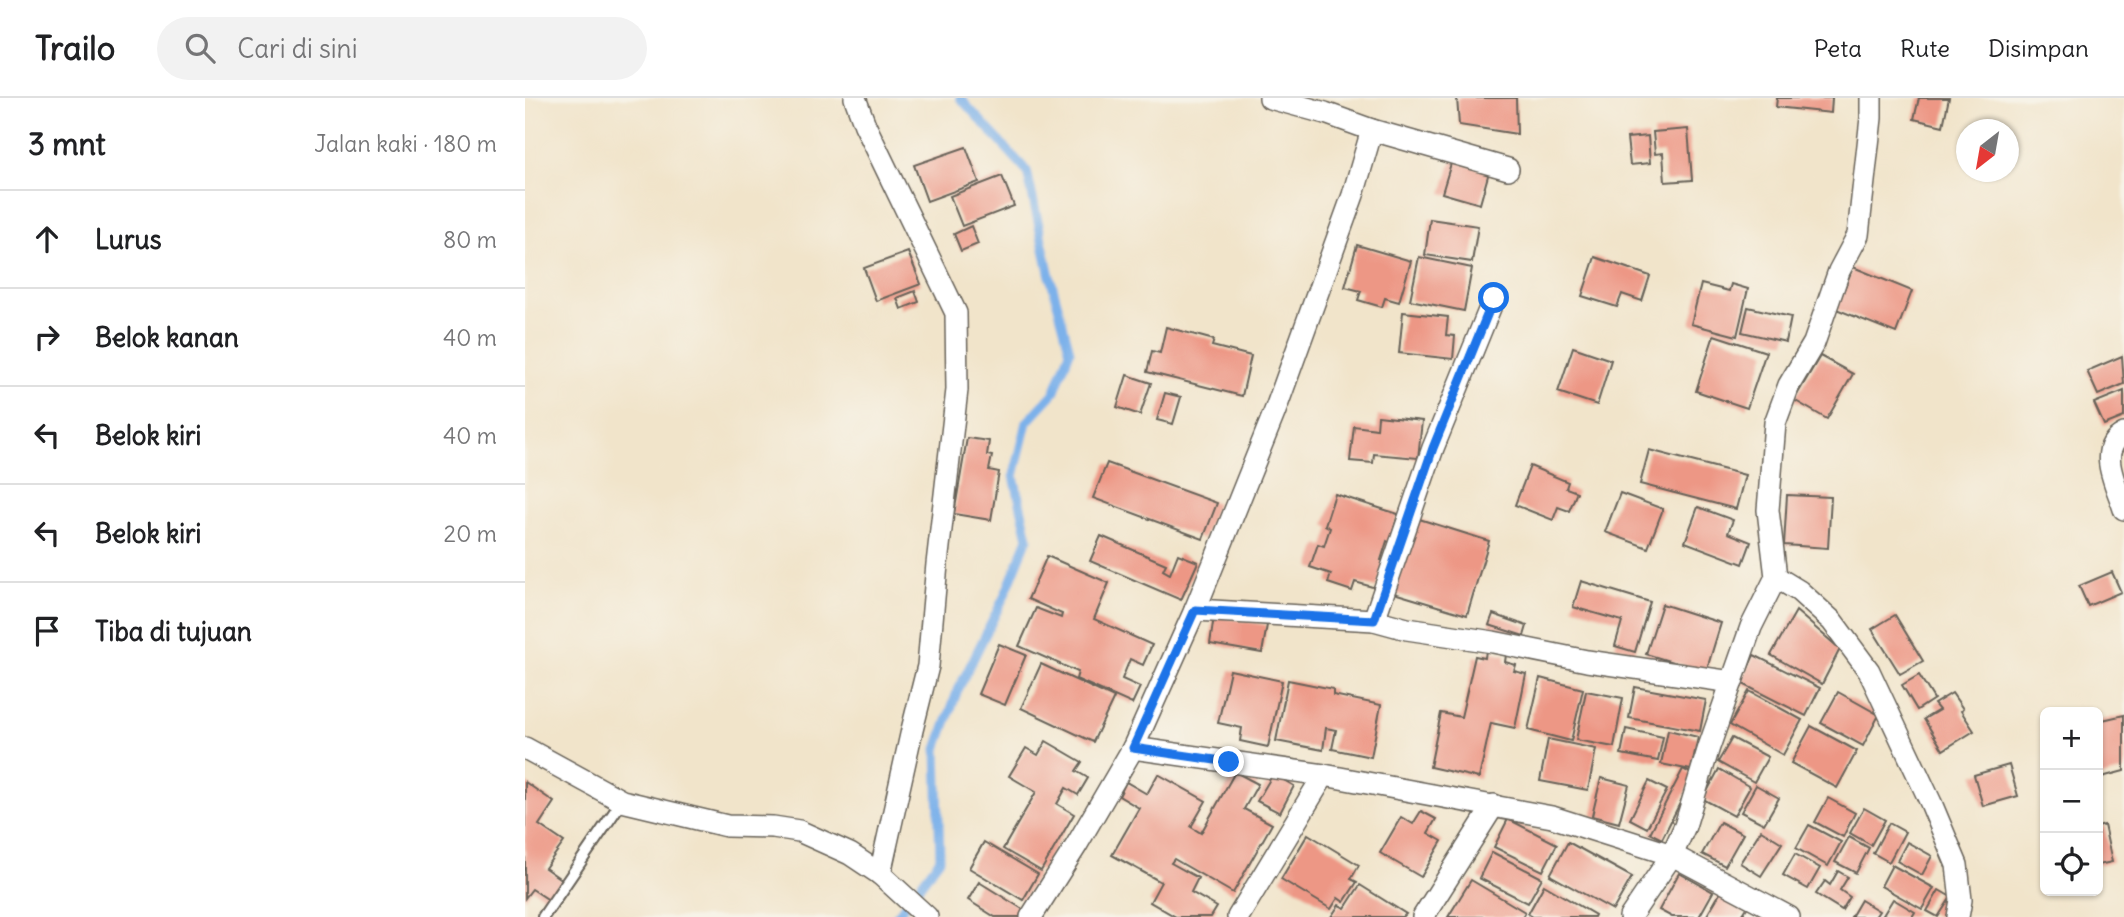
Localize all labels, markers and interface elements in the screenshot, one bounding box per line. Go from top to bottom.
search box [157,17,647,80]
text: Trailo [35,27,115,69]
icon: search [181,29,219,67]
text: Cari di sini [237,32,358,65]
text: Peta [1814,33,1862,63]
text: Rute [1900,33,1950,63]
text: Disimpan [1988,33,2089,63]
north arrow [1956,119,2019,182]
text: 3 mnt [28,125,106,163]
text: Jalan kaki · 180 m [314,129,497,158]
icon: ahead [28,220,66,258]
text: Lurus [95,223,162,256]
text: 80 m [443,225,497,254]
route start [1478,282,1509,313]
icon: right [28,318,66,356]
text: Belok kanan [95,321,239,354]
text: 40 m [443,323,497,352]
icon: left [28,416,66,454]
text: Belok kiri [95,419,201,452]
text: 40 m [443,421,497,450]
icon: left [28,514,66,552]
text: Belok kiri [95,517,201,550]
text: 20 m [444,519,497,548]
icon: arrive [28,612,66,650]
text: Tiba di tujuan [95,615,252,648]
map controls [2040,707,2103,896]
button: + [2040,707,2103,770]
route end [1213,746,1244,777]
button: − [2040,770,2103,833]
button: locate [2040,833,2103,896]

